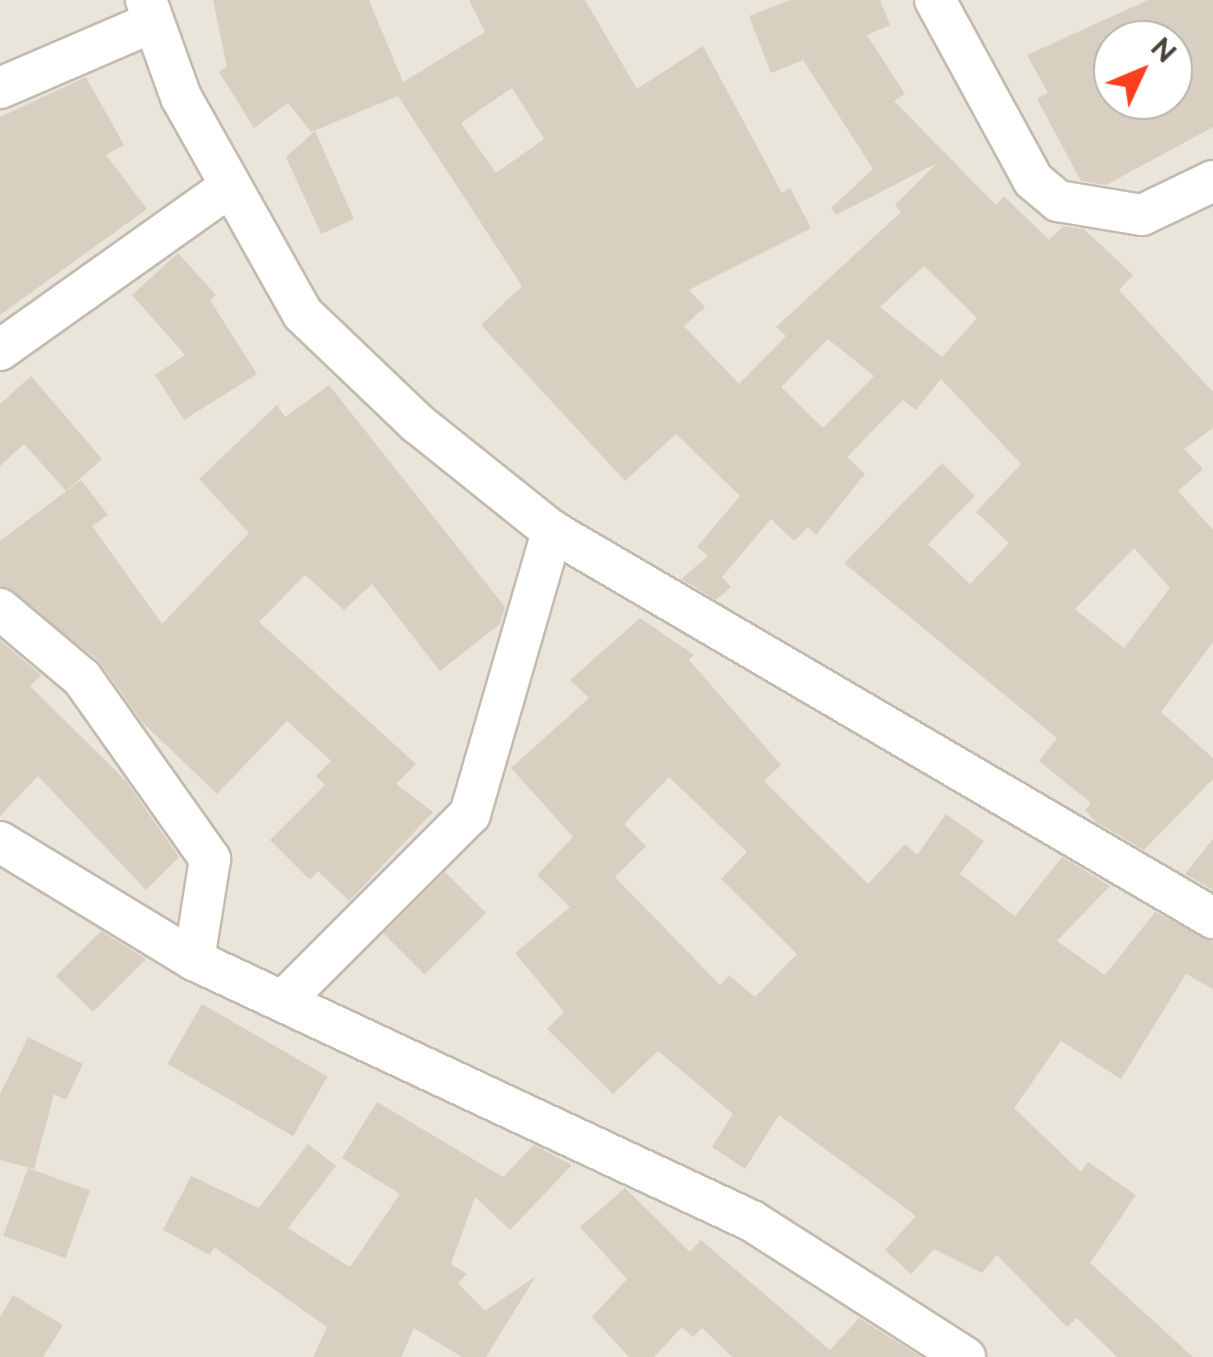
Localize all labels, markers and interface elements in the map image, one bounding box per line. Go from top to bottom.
north arrow [1093,20,1193,120]
text: N [1144,31,1183,69]

